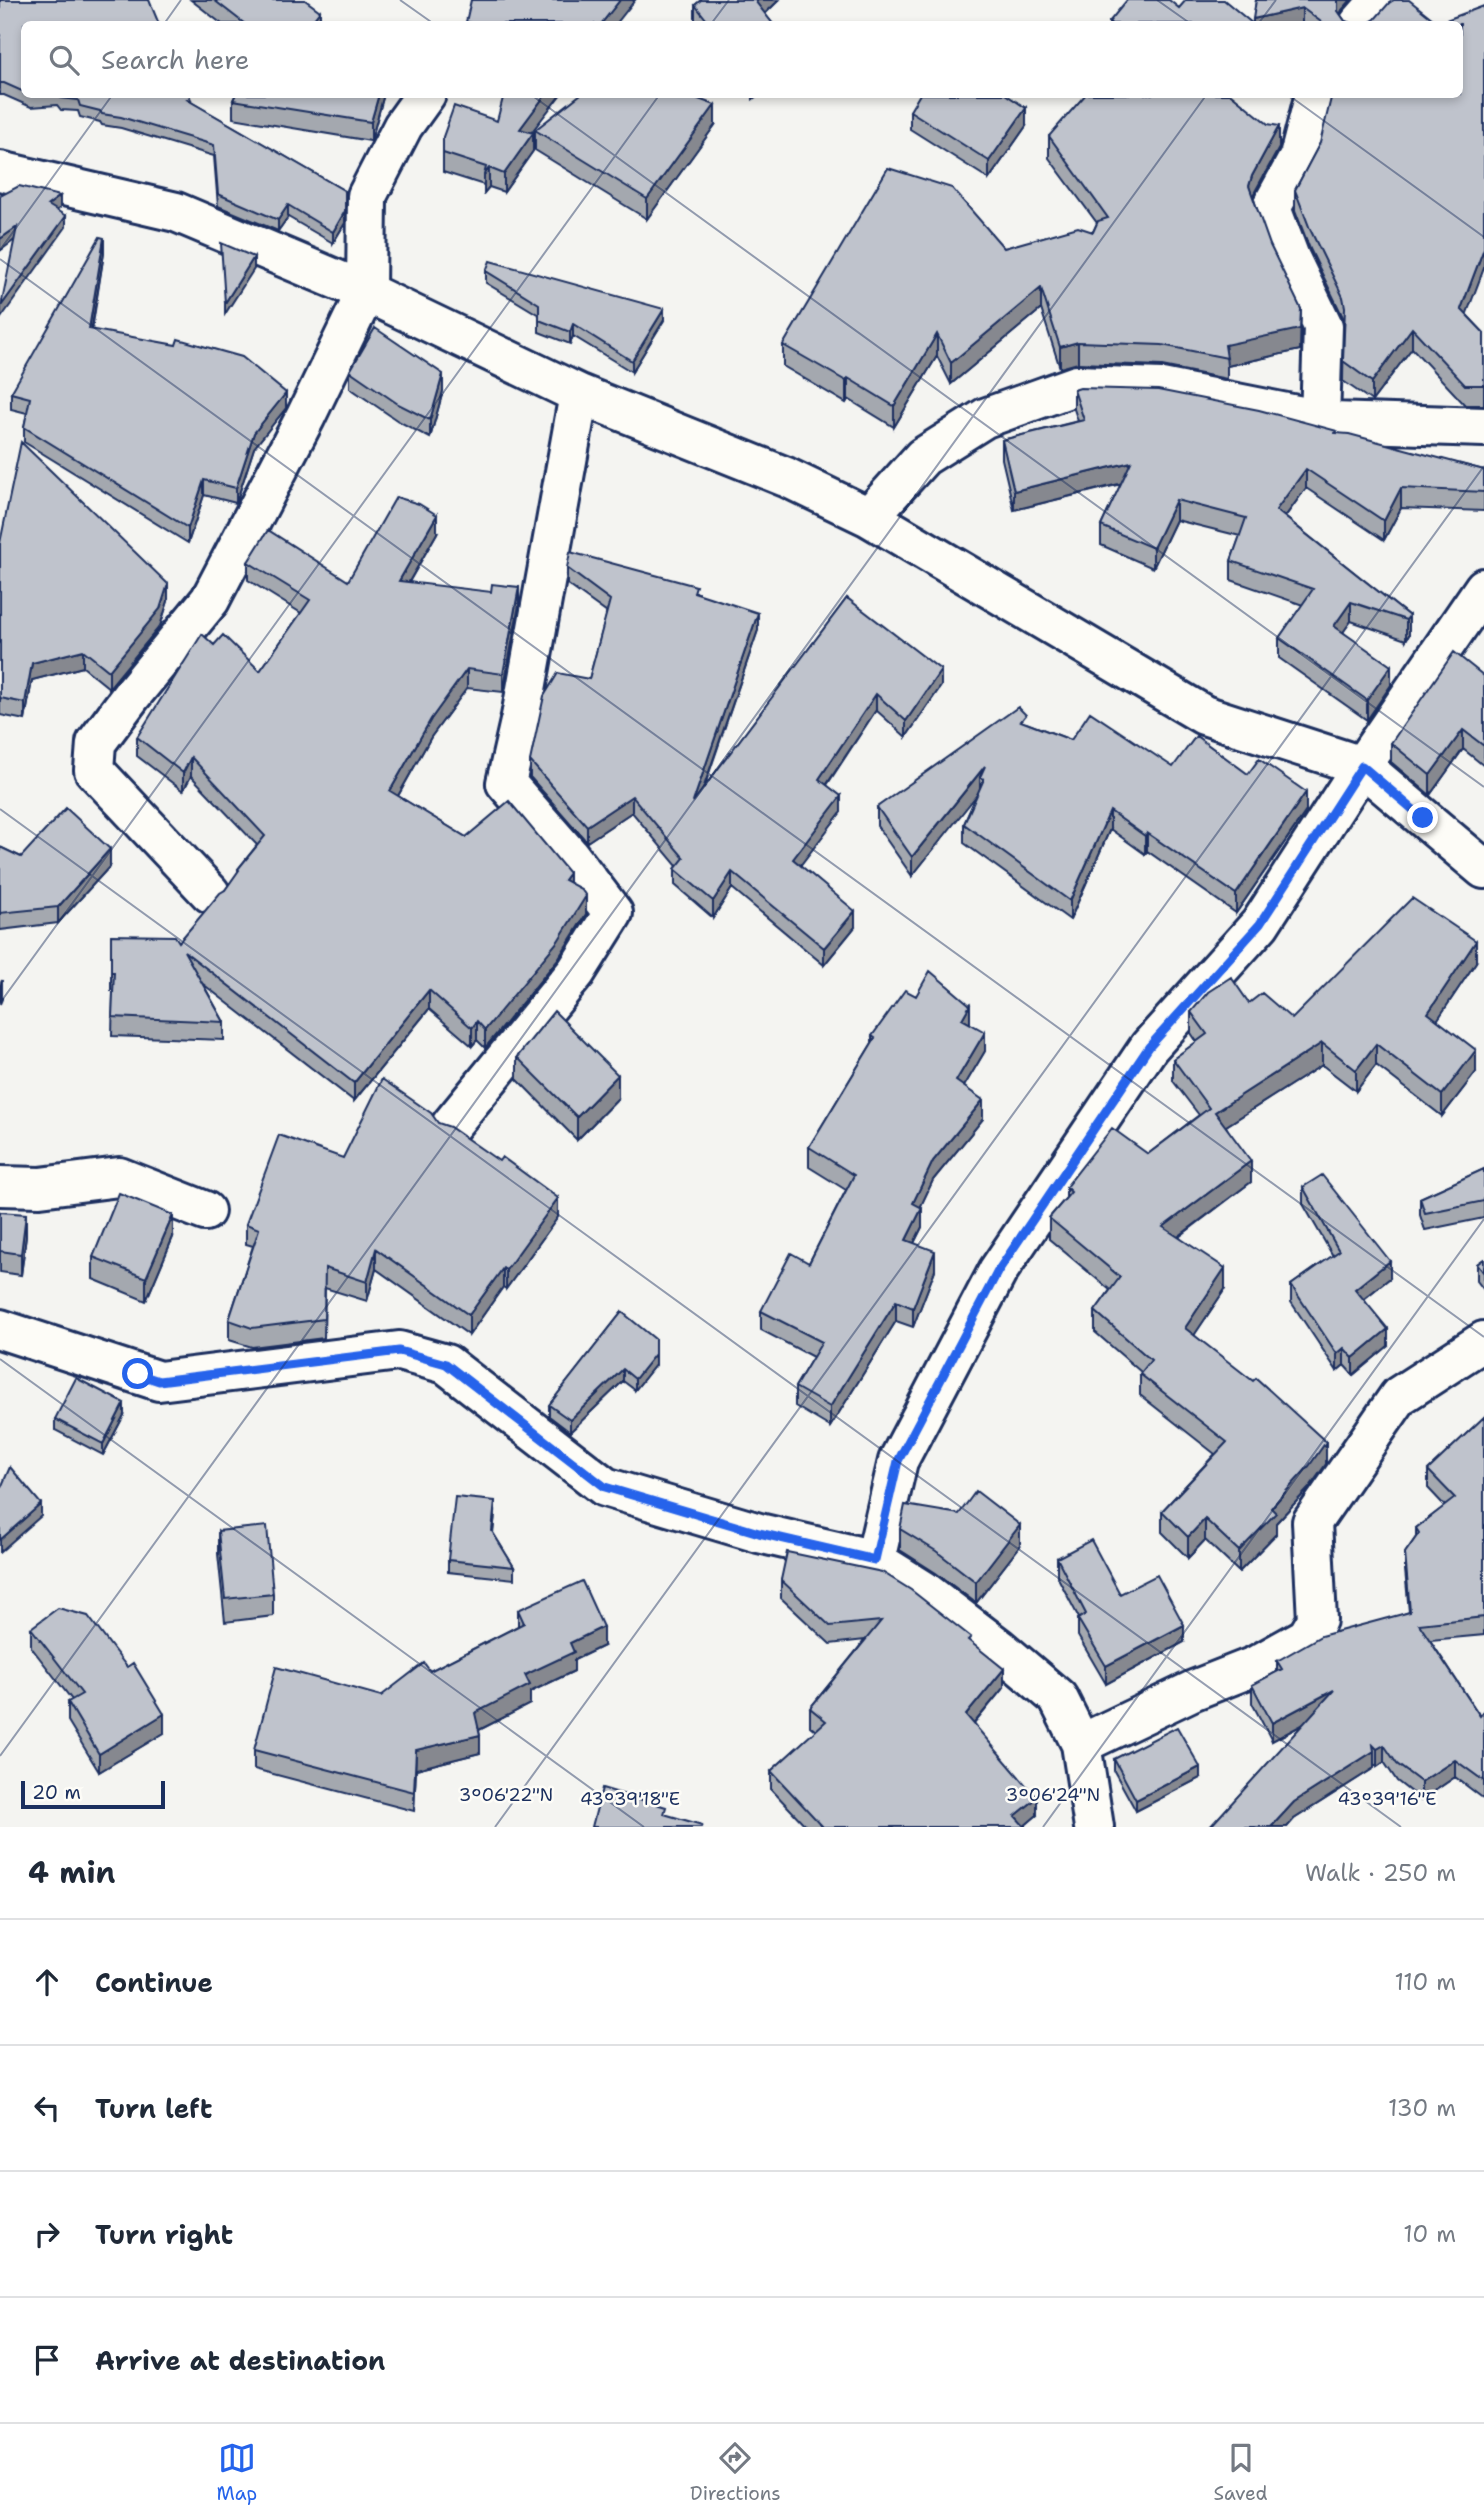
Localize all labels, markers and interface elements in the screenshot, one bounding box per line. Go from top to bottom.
search box [21,21,1463,98]
icon: search [45,41,83,79]
text: Search here [101,42,250,77]
route end [1407,802,1438,833]
route start [122,1358,153,1389]
scale bar [21,1778,164,1810]
text: 20 m [32,1780,81,1805]
text: 3°06'22"N [459,1783,553,1807]
text: 3°06'24"N [1006,1783,1100,1807]
text: 43°39'18"E [580,1787,680,1811]
text: 43°39'16"E [1338,1787,1436,1811]
text: 4 min [28,1852,115,1893]
text: Walk · 250 m [1305,1858,1456,1888]
icon: ahead [28,1963,66,2001]
text: Continue [95,1965,213,2000]
text: 110 m [1394,1967,1456,1997]
icon: left [28,2089,66,2127]
text: Turn left [95,2091,212,2126]
text: 130 m [1388,2093,1456,2123]
icon: right [28,2215,66,2253]
text: Turn right [95,2217,233,2252]
text: 10 m [1403,2219,1456,2249]
icon: arrive [28,2341,66,2379]
text: Arrive at destination [95,2343,385,2378]
tab: Map [216,2439,257,2506]
tab: Directions [690,2439,781,2506]
tab: Saved [1214,2439,1268,2506]

